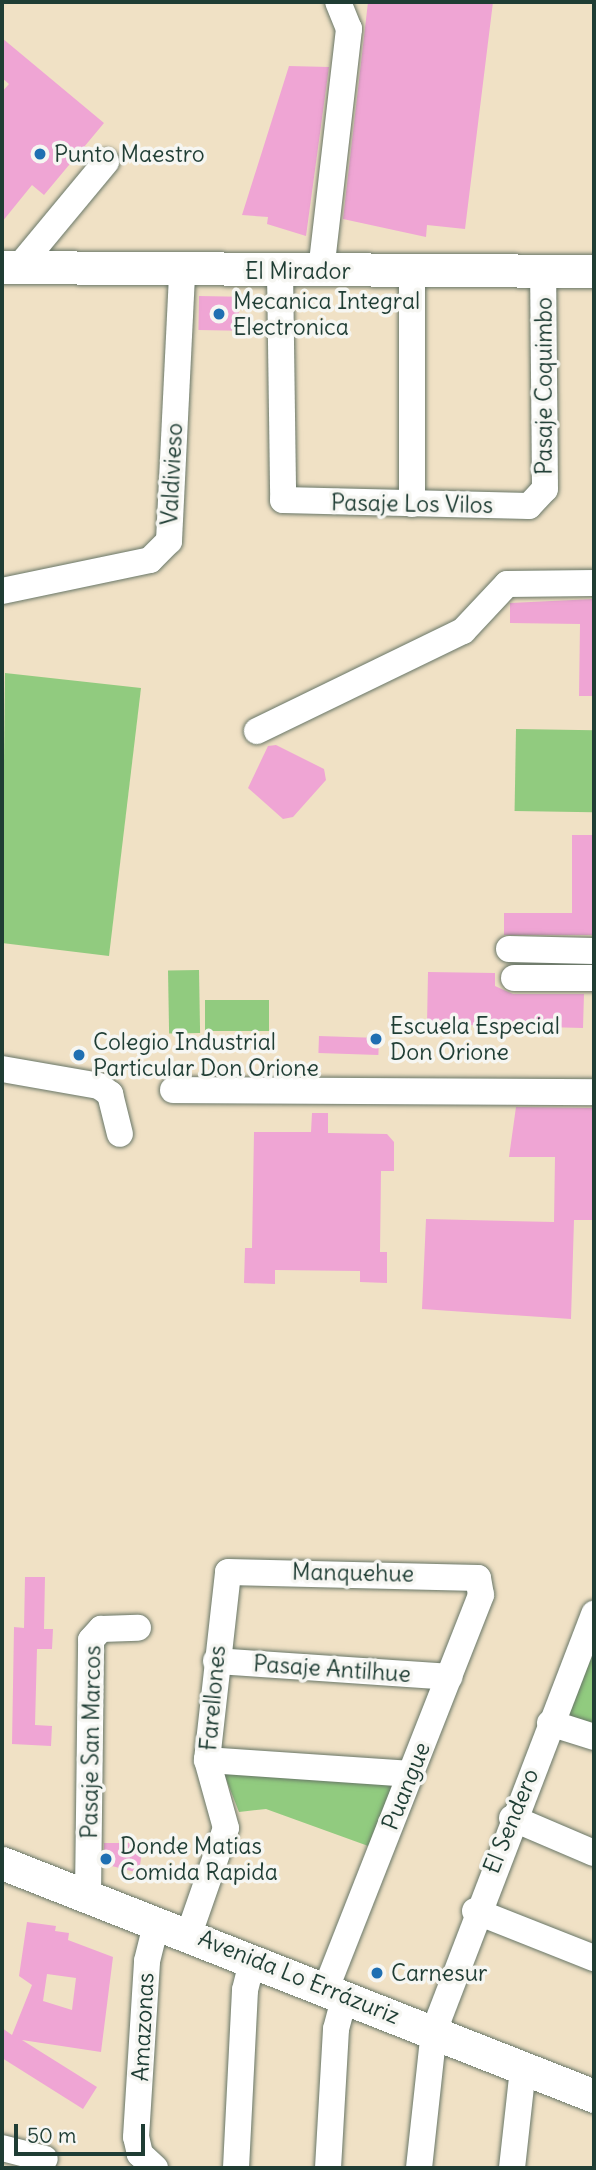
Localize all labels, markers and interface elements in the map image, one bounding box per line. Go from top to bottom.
place label: Punto Maestro [54,140,205,168]
marker: Punto Maestro [32,146,48,162]
street label: El Mirador [245,257,351,285]
place label: Mecanica Integral Electronica [233,287,420,341]
street label: Pasaje Coquimbo [530,297,558,475]
marker: Mecanica Integral Electronica [211,306,227,322]
street label: Valdivieso [156,422,188,526]
street label: Pasaje Los Vilos [331,489,493,519]
place label: Escuela Especial Don Orione [390,1012,560,1066]
place label: Colegio Industrial Particular Don Orione [93,1028,319,1082]
marker: Escuela Especial Don Orione [368,1031,384,1047]
marker: Colegio Industrial Particular Don Orione [71,1047,87,1063]
street label: Manquehue [292,1558,414,1588]
street label: Farellones [195,1644,231,1752]
street label: Pasaje San Marcos [76,1645,106,1839]
street label: Pasaje Antilhue [252,1650,412,1688]
street label: Puangue [376,1738,436,1834]
street label: El Sendero [477,1765,545,1877]
place label: Donde Matias Comida Rapida [120,1832,278,1886]
marker: Donde Matias Comida Rapida [98,1851,114,1867]
street label: Avenida Lo Errázuriz [194,1924,404,2030]
place label: Carnesur [391,1959,487,1987]
marker: Carnesur [369,1965,385,1981]
street label: Amazonas [126,1972,160,2082]
scale bar [18,2110,149,2154]
text: 50 m [27,2122,76,2149]

